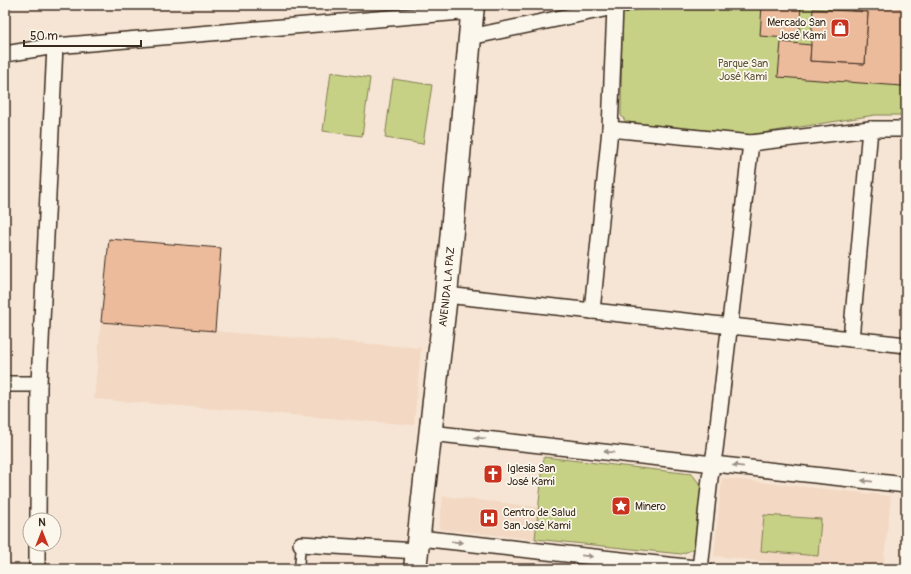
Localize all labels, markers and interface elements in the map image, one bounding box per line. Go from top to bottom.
place label: Mercado San José Kami [767,16,826,42]
shop icon: Mercado San José Kami [829,17,851,39]
scale bar [24,22,141,48]
text: 50 m [30,29,58,44]
park label: Parque San José Kami [718,57,768,83]
street label: AVENIDA LA PAZ [436,246,457,328]
one-way arrow [473,435,486,442]
one-way arrow [603,449,615,456]
place label: Iglesia San José Kami [507,462,555,488]
church icon: Iglesia San José Kami [482,463,504,485]
one-way arrow [732,463,744,470]
one-way arrow [861,477,873,484]
place icon: Minero [610,495,632,517]
place label: Minero [635,500,666,513]
place label: Centro de Salud San José Kami [503,506,576,532]
hospital icon: Centro de Salud San José Kami [478,507,500,529]
north arrow [22,512,62,552]
text: N [38,516,46,529]
one-way arrow [451,539,464,545]
one-way arrow [581,553,593,559]

